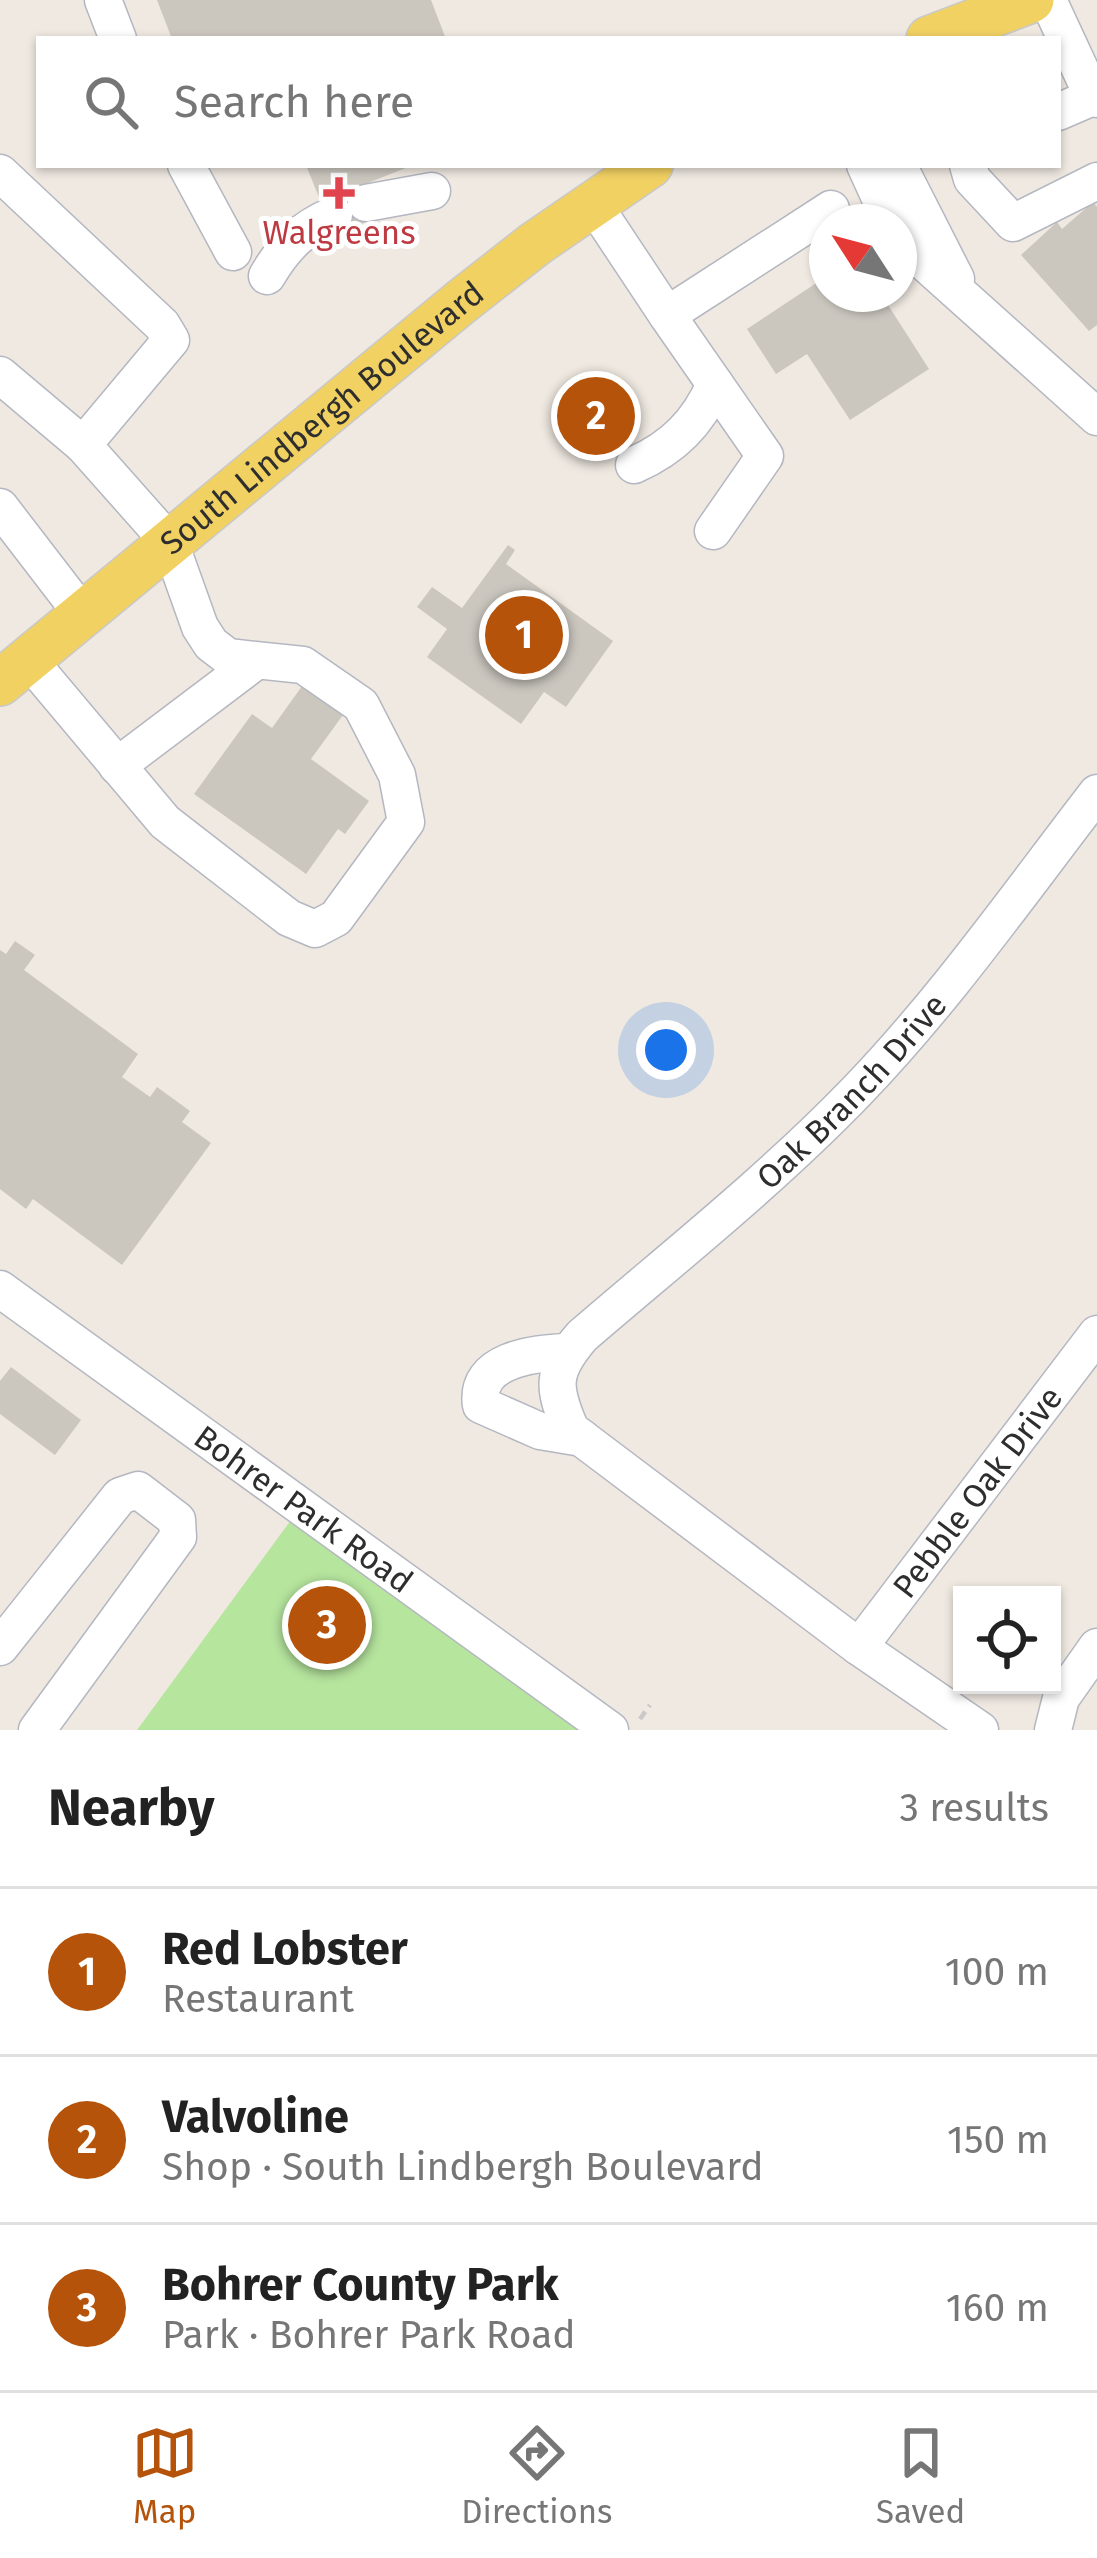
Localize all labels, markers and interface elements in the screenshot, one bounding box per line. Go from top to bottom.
search box [36,36,1061,168]
icon: search [78,69,144,135]
text: Search here [174,75,414,129]
marker: Walgreens [326,180,352,206]
north arrow [809,204,917,312]
place label: Walgreens [262,213,416,253]
street label: South Lindbergh Boulevard [152,273,492,563]
pin: 2 [557,371,635,461]
pin: 1 [485,590,563,680]
street label: Oak Branch Drive [749,986,955,1198]
your location [636,1020,696,1080]
street label: Pebble Oak Drive [885,1379,1071,1606]
street label: Bohrer Park Road [186,1417,420,1602]
pin: 3 [288,1580,366,1670]
map controls [953,1586,1061,1694]
button: locate [953,1586,1061,1694]
text: Nearby [48,1777,214,1839]
text: 3 results [899,1785,1049,1831]
text: Red Lobster [162,1922,408,1976]
text: 1 [78,1949,96,1995]
text: 100 m [945,1949,1049,1995]
text: Restaurant [162,1976,354,2022]
text: Valvoline [162,2090,349,2144]
text: 2 [77,2117,97,2163]
text: 150 m [947,2117,1049,2163]
text: Shop · South Lindbergh Boulevard [162,2144,764,2190]
text: Bohrer County Park [162,2258,559,2312]
text: 3 [77,2285,97,2331]
text: 160 m [946,2285,1049,2331]
text: Park · Bohrer Park Road [162,2312,576,2358]
tab: Map [132,2420,198,2532]
tab: Directions [461,2420,613,2532]
tab: Saved [876,2420,965,2532]

